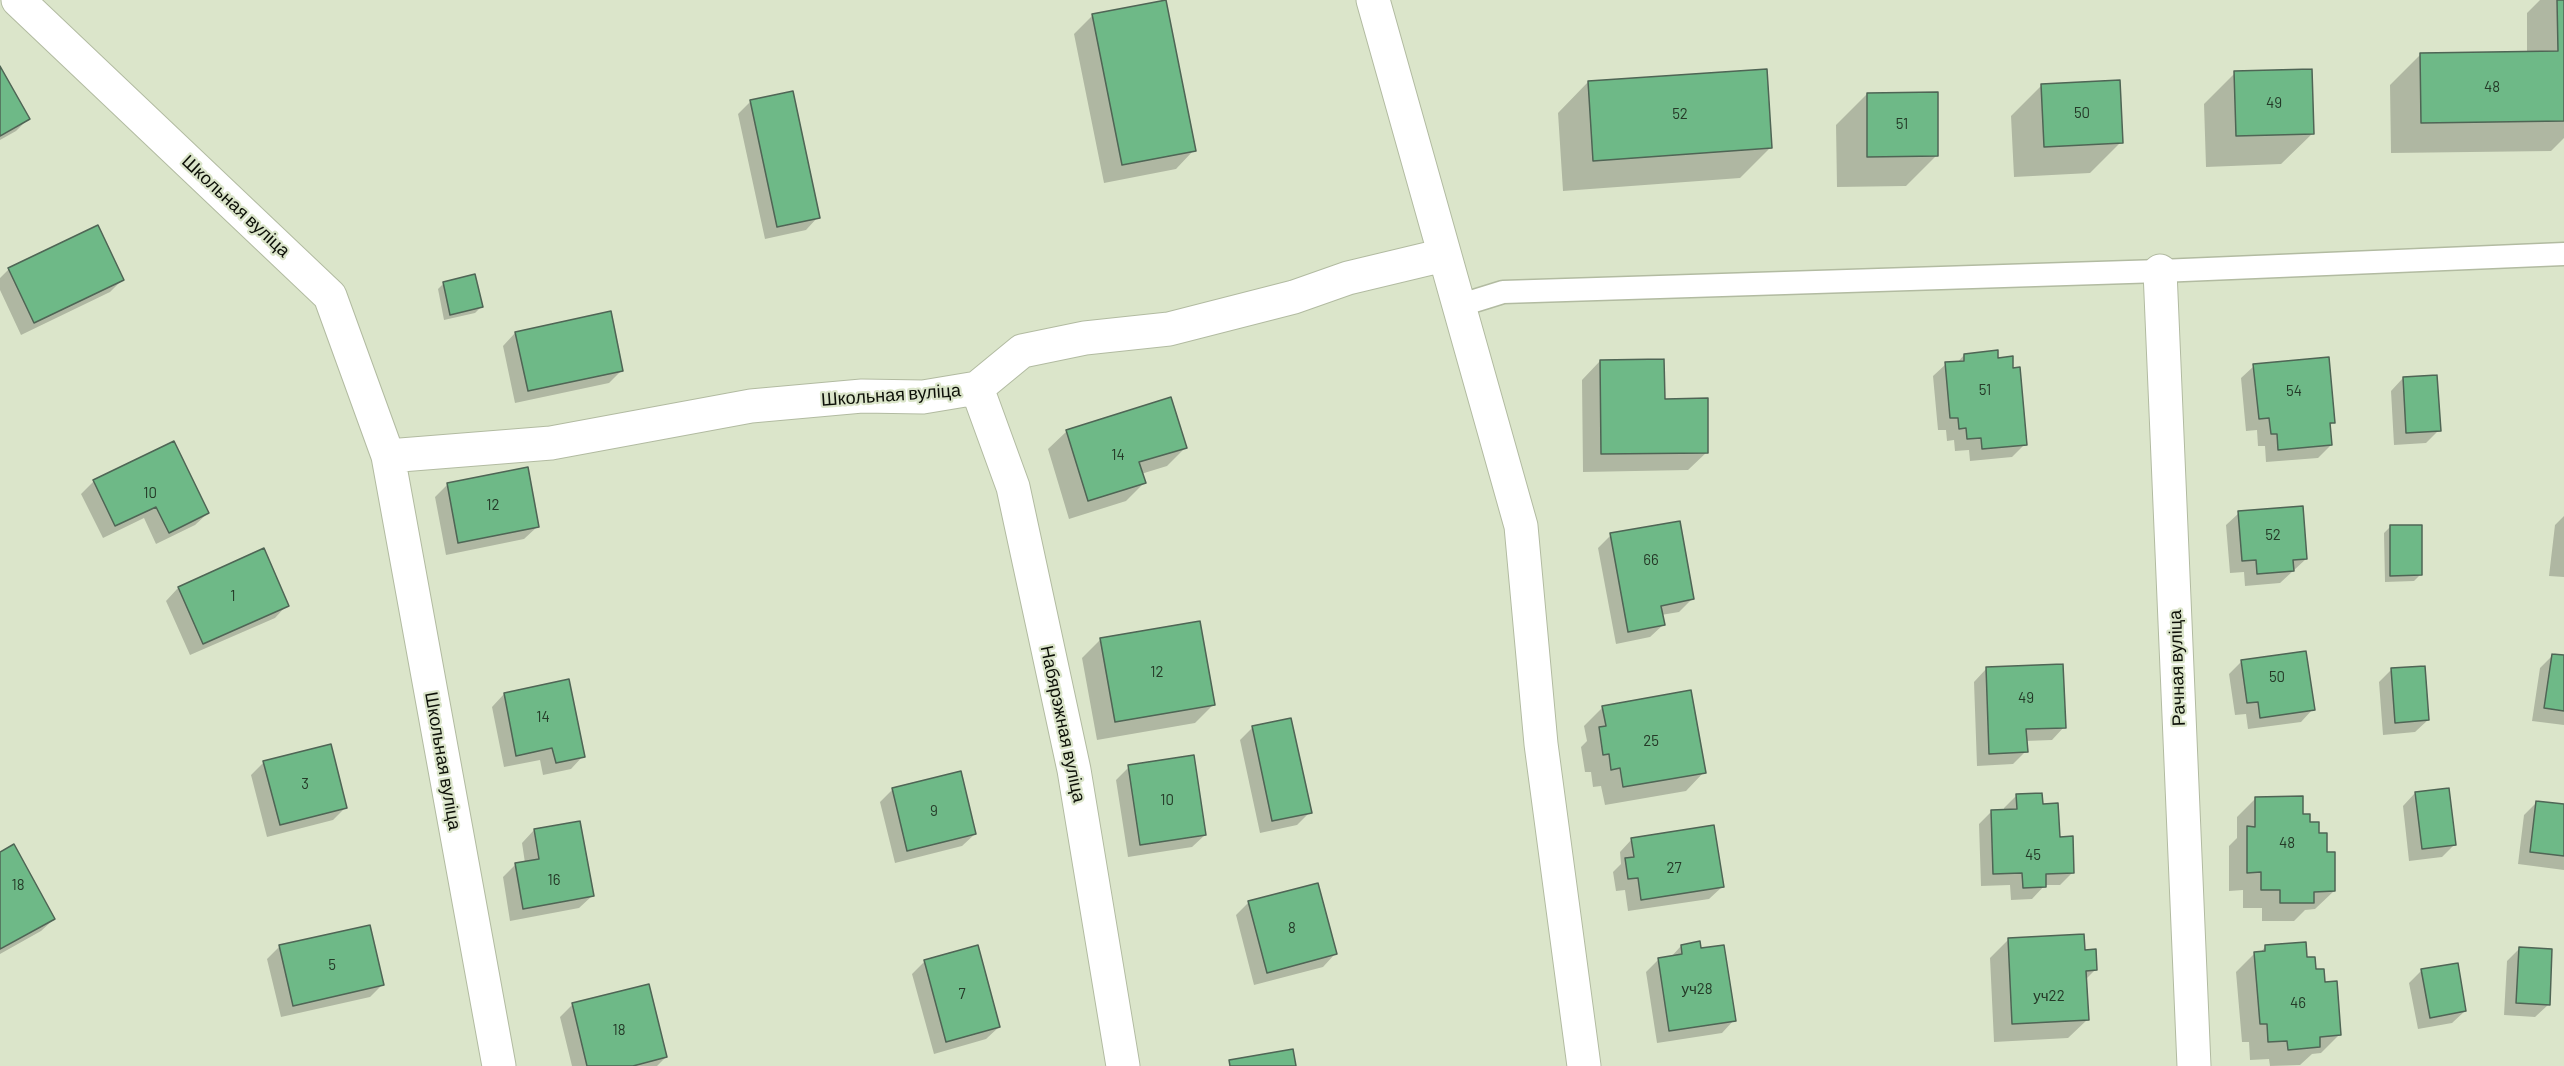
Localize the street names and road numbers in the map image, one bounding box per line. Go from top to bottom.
street label: Школьная вуліца [177,150,295,262]
street label: Школьная вуліца [820,379,962,411]
street label: Рачная вуліца [2164,610,2190,726]
street label: Набярэжная вуліца [1036,644,1090,804]
street label: Школьная вуліца [420,690,466,832]

